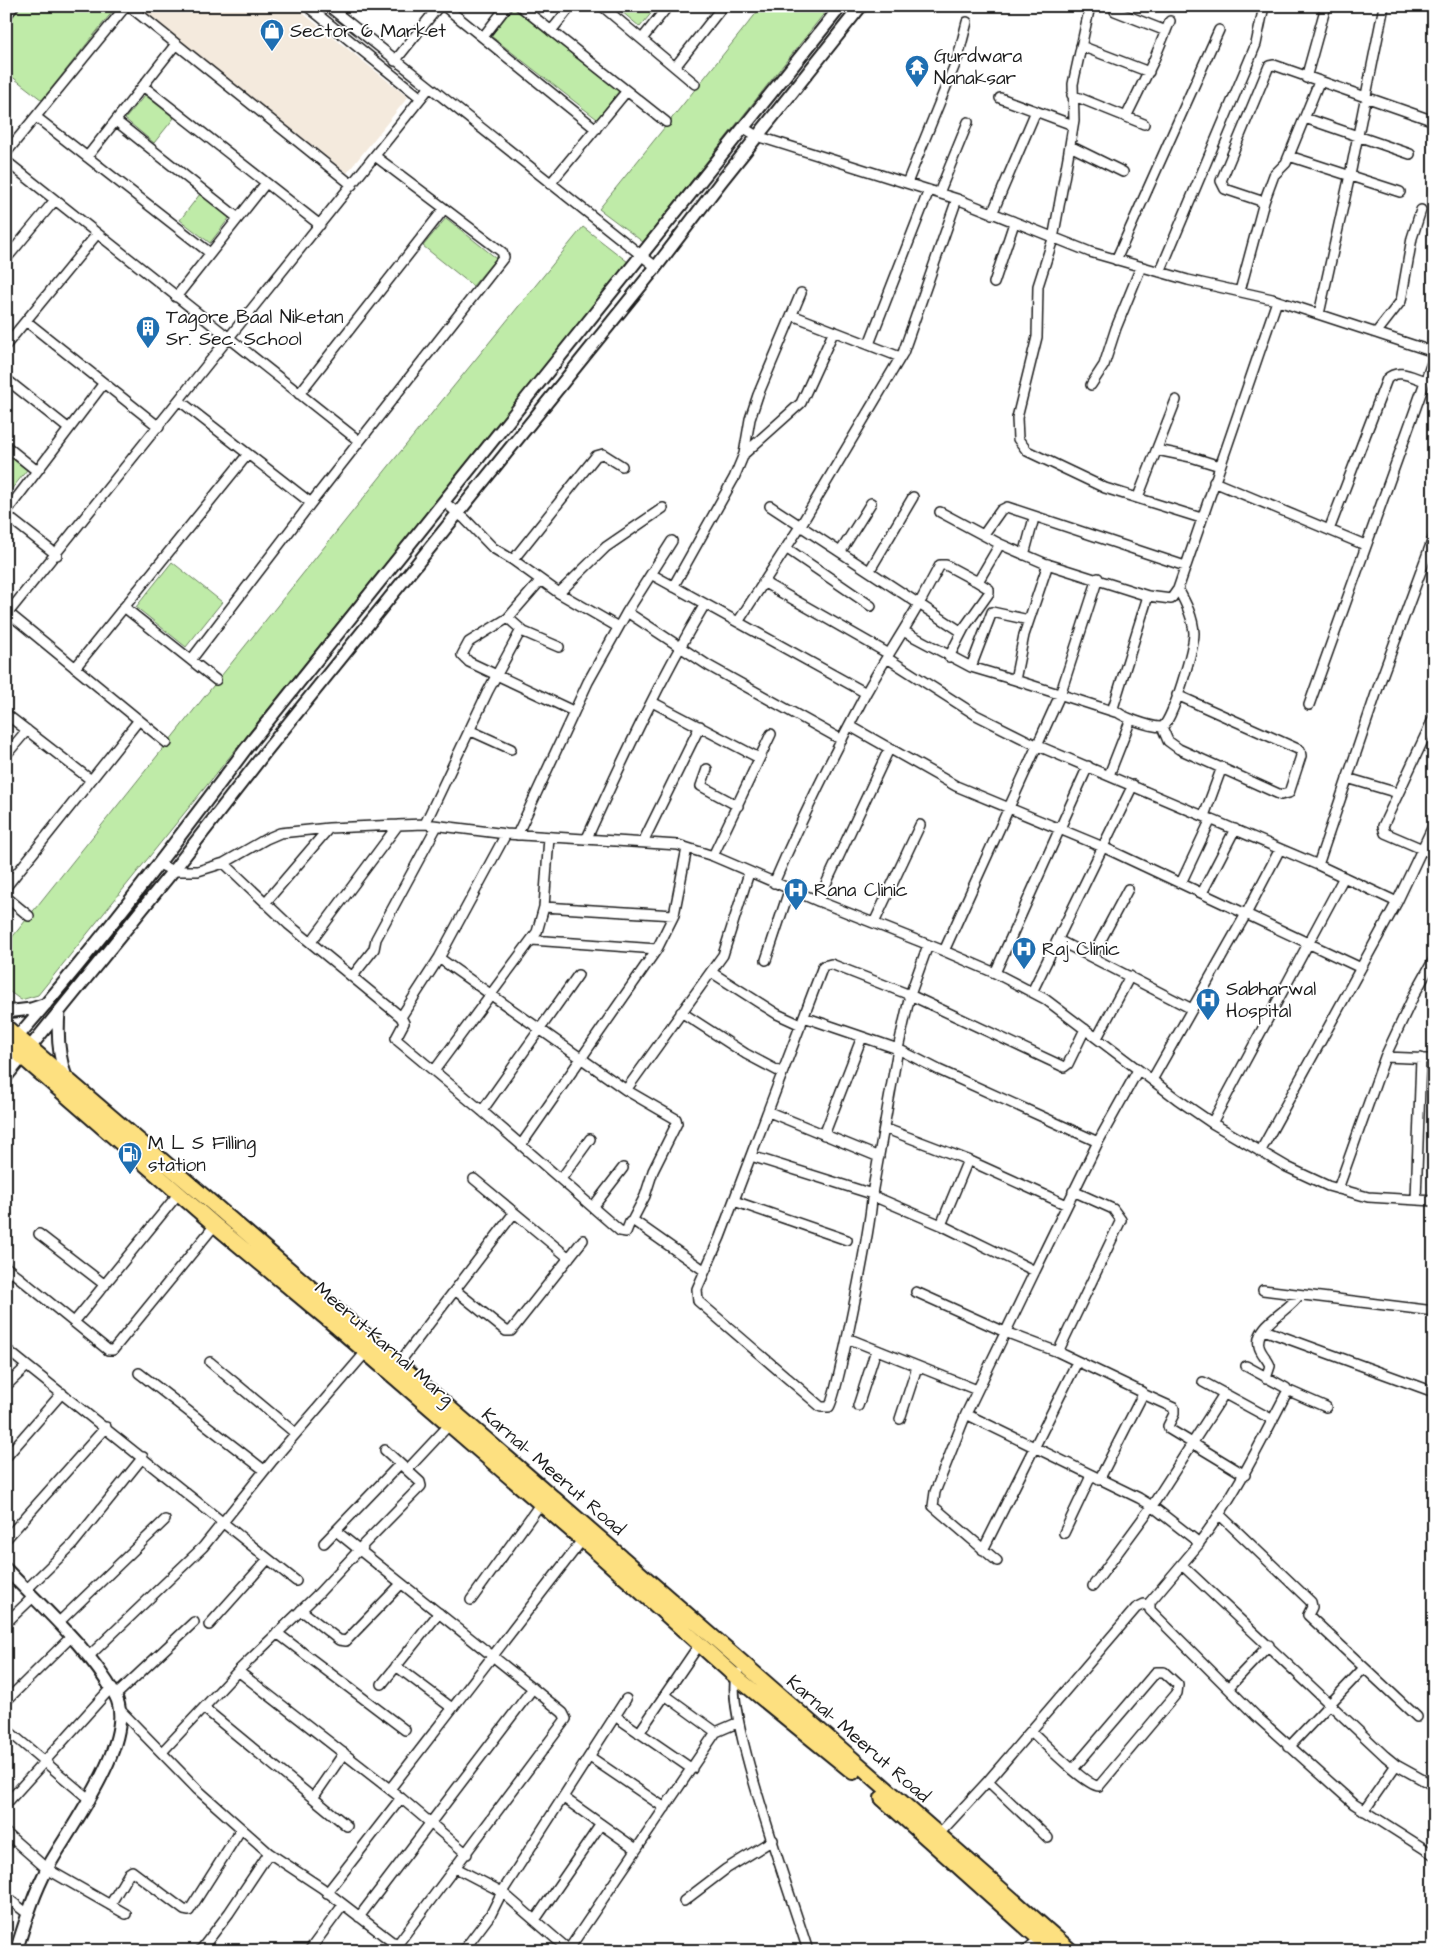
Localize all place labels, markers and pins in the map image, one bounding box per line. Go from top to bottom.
shop icon: Sector 6 Market [259,18,285,52]
place label: Sector 6 Market [290,18,446,45]
place label: Gurdwara Nanaksar [934,43,1023,92]
temple icon: Gurdwara Nanaksar [904,54,930,88]
place label: Tagore Baal Niketan Sr. Sec. School [166,304,343,353]
building icon: Tagore Baal Niketan Sr. Sec. School [135,315,161,349]
hospital icon: Rana Clinic [783,877,809,911]
place label: Rana Clinic [814,877,908,904]
hospital icon: Raj Clinic [1011,936,1037,970]
place label: Raj Clinic [1042,936,1120,963]
place label: Sabharwal Hospital [1226,976,1316,1025]
hospital icon: Sabharwal Hospital [1195,987,1221,1021]
place label: M L S Filling station [148,1130,256,1179]
fuel station icon: M L S Filling station [117,1141,143,1175]

